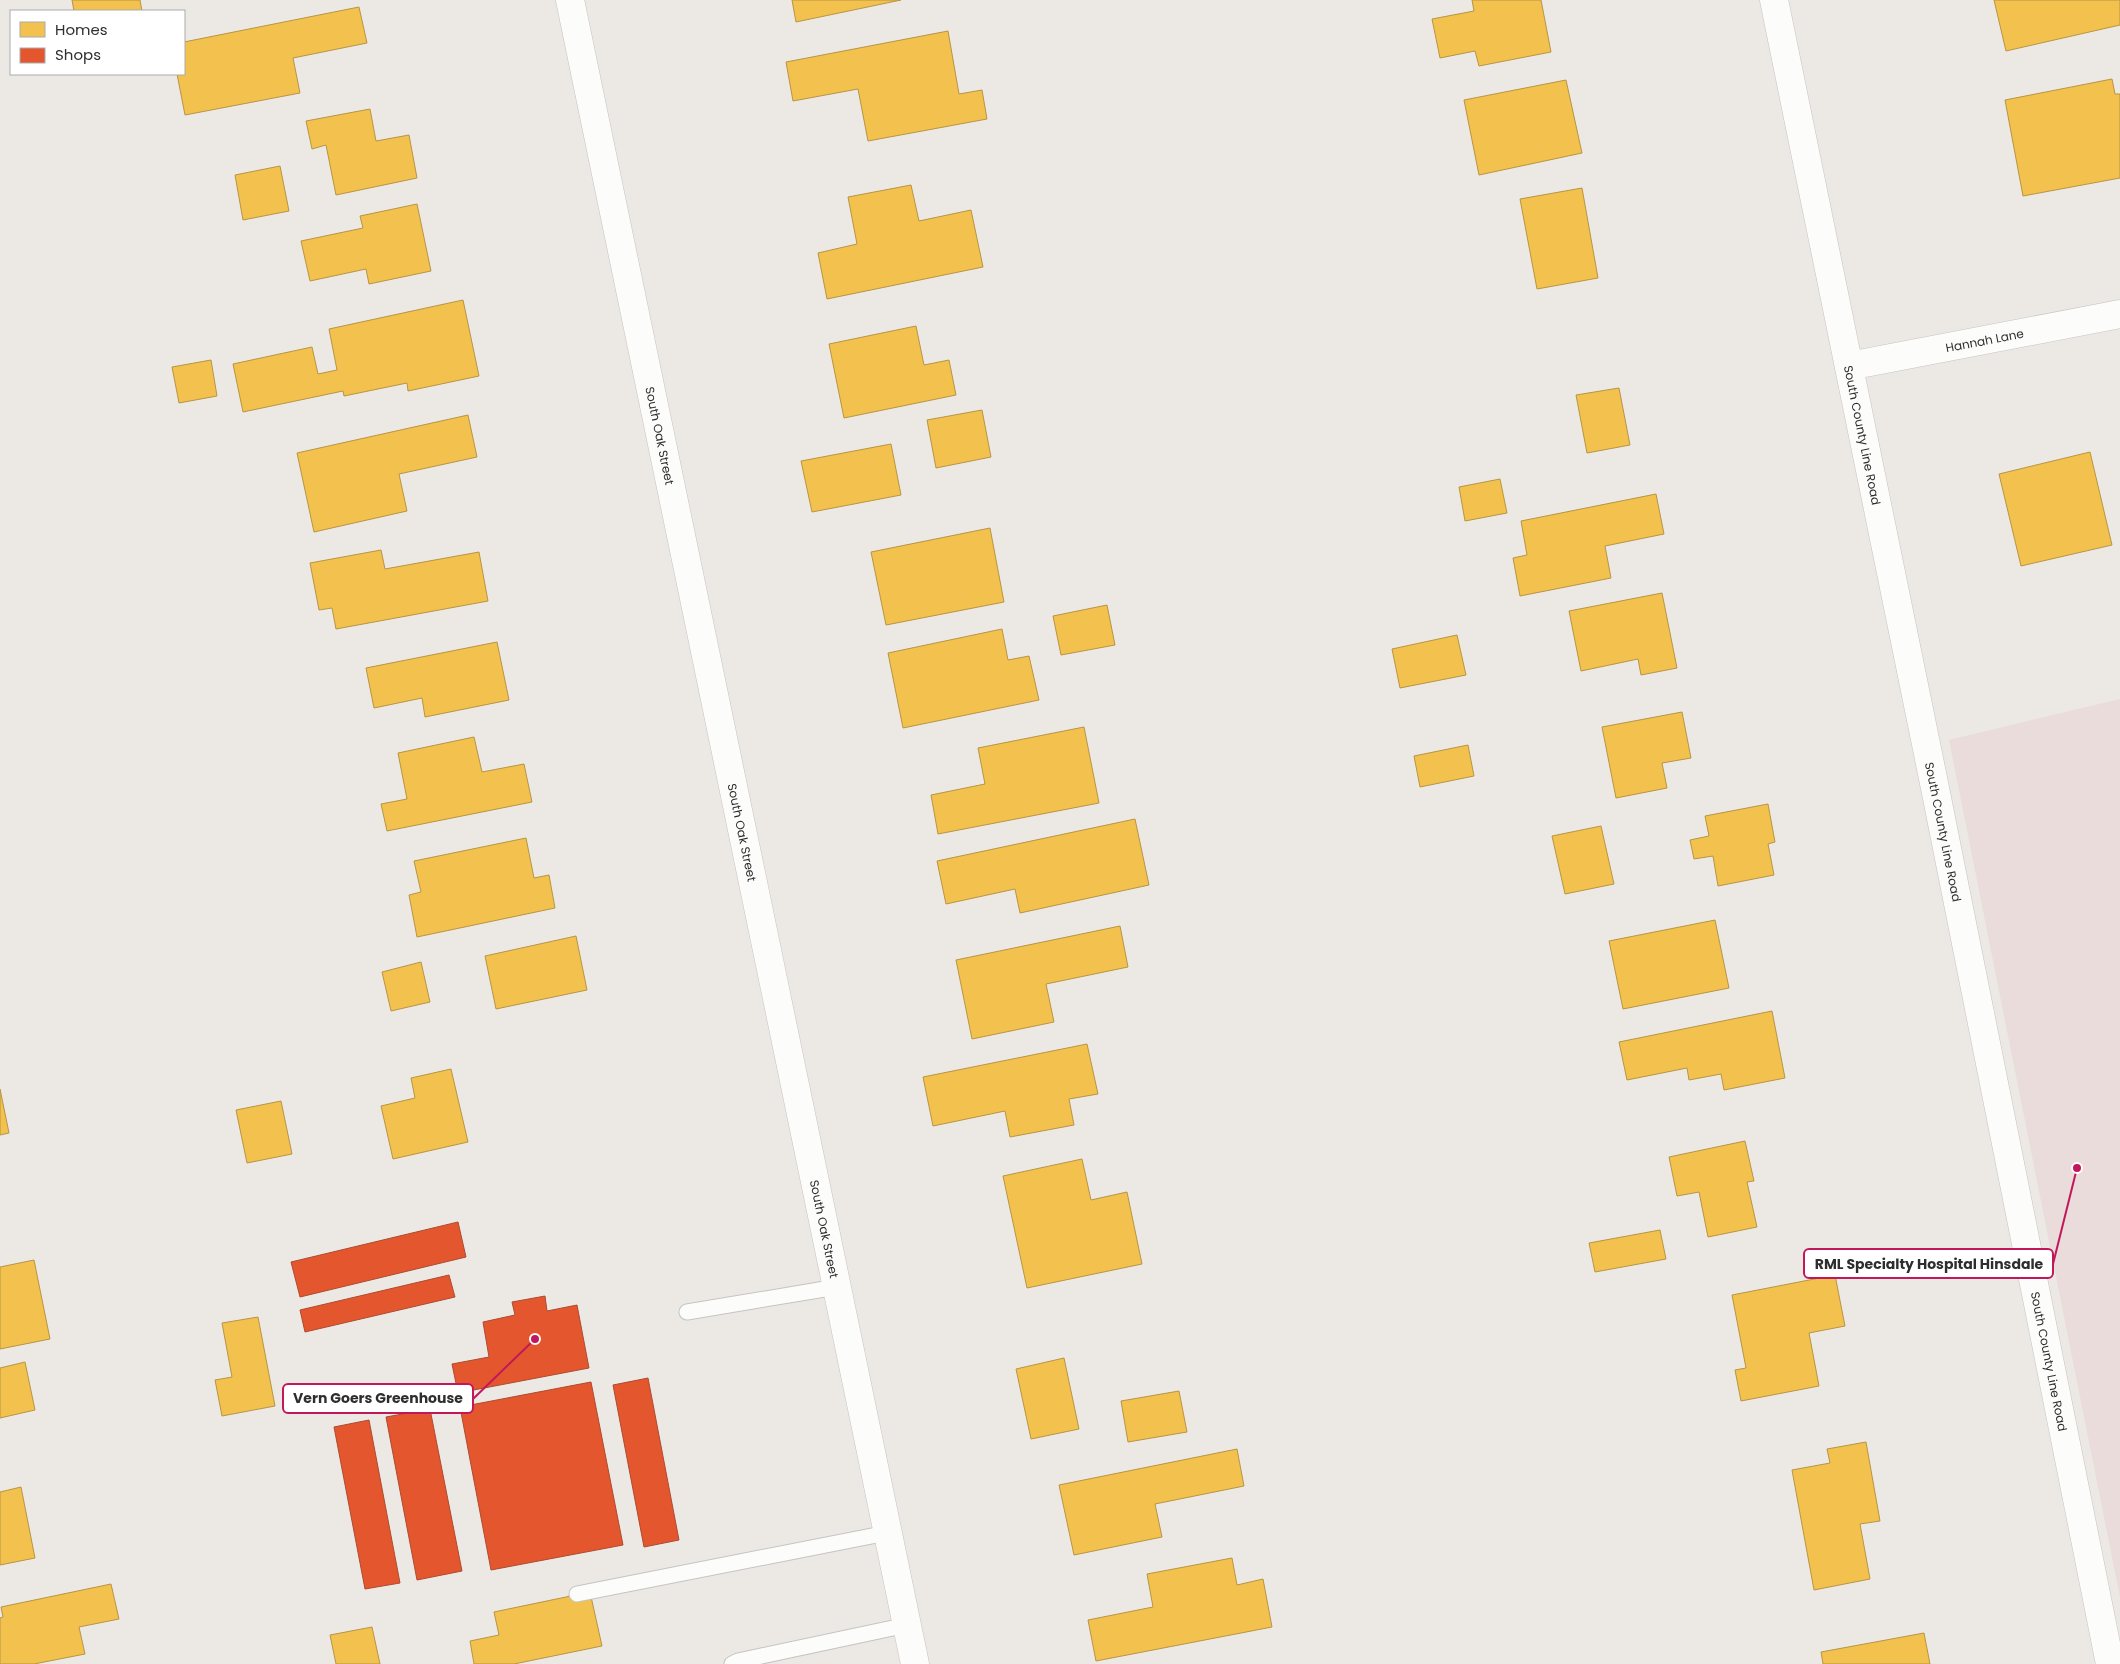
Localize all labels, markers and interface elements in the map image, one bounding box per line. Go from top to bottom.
legend [10,10,185,75]
text: Homes [55,19,108,40]
text: Shops [55,44,101,65]
street label: Hannah Lane [1944,324,2025,356]
street label: South County Line Road [1840,364,1885,506]
street label: South Oak Street [642,385,679,486]
street label: South County Line Road [1921,760,1966,903]
street label: South Oak Street [724,782,761,883]
street label: South Oak Street [806,1178,843,1279]
callout: RML Specialty Hospital Hinsdale [1804,1249,2053,1278]
text: RML Specialty Hospital Hinsdale [1815,1254,2044,1274]
street label: South County Line Road [2027,1290,2072,1433]
callout: Vern Goers Greenhouse [283,1384,473,1413]
text: Vern Goers Greenhouse [293,1388,463,1408]

